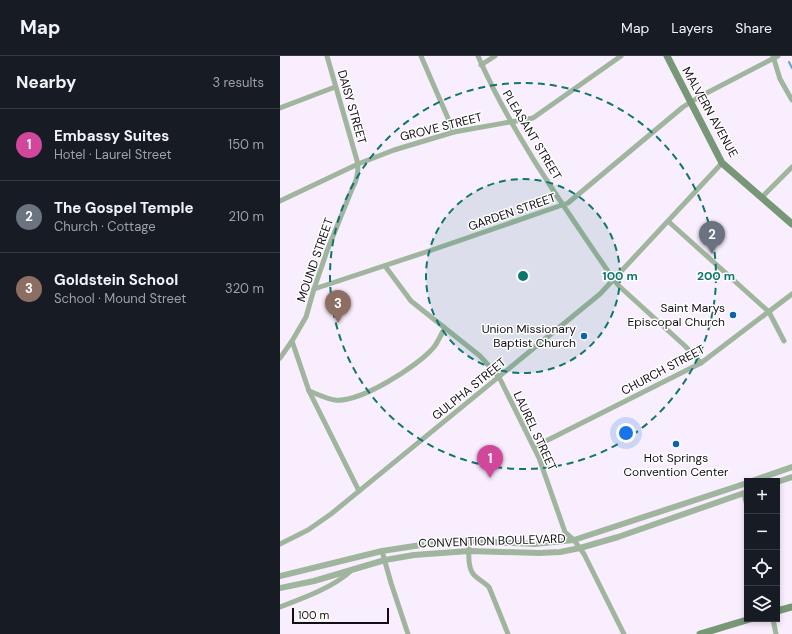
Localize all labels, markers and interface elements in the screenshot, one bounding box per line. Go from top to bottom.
text: Map [20,15,60,40]
text: Map [621,19,649,37]
text: Layers [671,19,713,37]
text: Share [735,19,772,37]
street label: MALVERN AVENUE [679,64,742,160]
street label: DAISY STREET [334,68,370,146]
text: Nearby [16,71,76,93]
text: 3 results [212,74,264,91]
street label: PLEASANT STREET [499,87,565,183]
street label: GROVE STREET [398,109,484,145]
text: Embassy Suites [54,126,169,146]
text: 1 [27,136,31,153]
text: 150 m [228,136,264,153]
text: Hotel · Laurel Street [54,146,172,163]
street label: GARDEN STREET [466,189,558,234]
text: The Gospel Temple [54,198,194,218]
text: 2 [25,208,33,225]
text: 210 m [229,208,264,225]
street label: MOUND STREET [293,216,337,304]
text: Church · Cottage [54,218,156,235]
pin: 2 [699,221,725,254]
text: 100 m [602,268,638,284]
text: 200 m [697,268,735,284]
centre of rings [516,269,530,283]
text: Goldstein School [54,270,178,290]
text: 3 [25,280,33,297]
text: 320 m [225,280,264,297]
text: School · Mound Street [54,290,186,307]
pin: 3 [325,290,351,323]
place label: Saint Marys Episcopal Church [628,300,725,330]
marker: Saint Marys Episcopal Church [728,310,738,320]
place label: Union Missionary Baptist Church [482,321,576,351]
marker: Union Missionary Baptist Church [579,331,589,341]
street label: CHURCH STREET [618,341,708,399]
street label: GULPHA STREET [429,354,509,424]
street label: LAUREL STREET [510,389,561,474]
your location [616,423,636,443]
marker: Hot Springs Convention Center [671,439,681,449]
pin: 1 [477,445,503,478]
place label: Hot Springs Convention Center [623,450,729,480]
map controls [744,478,780,622]
button: + [744,478,780,514]
button: − [744,514,780,550]
street label: CONVENTION BOULEVARD [418,530,566,552]
button: locate [744,550,780,586]
button: layers [744,586,780,622]
scale bar [292,606,389,625]
text: 100 m [298,608,329,622]

